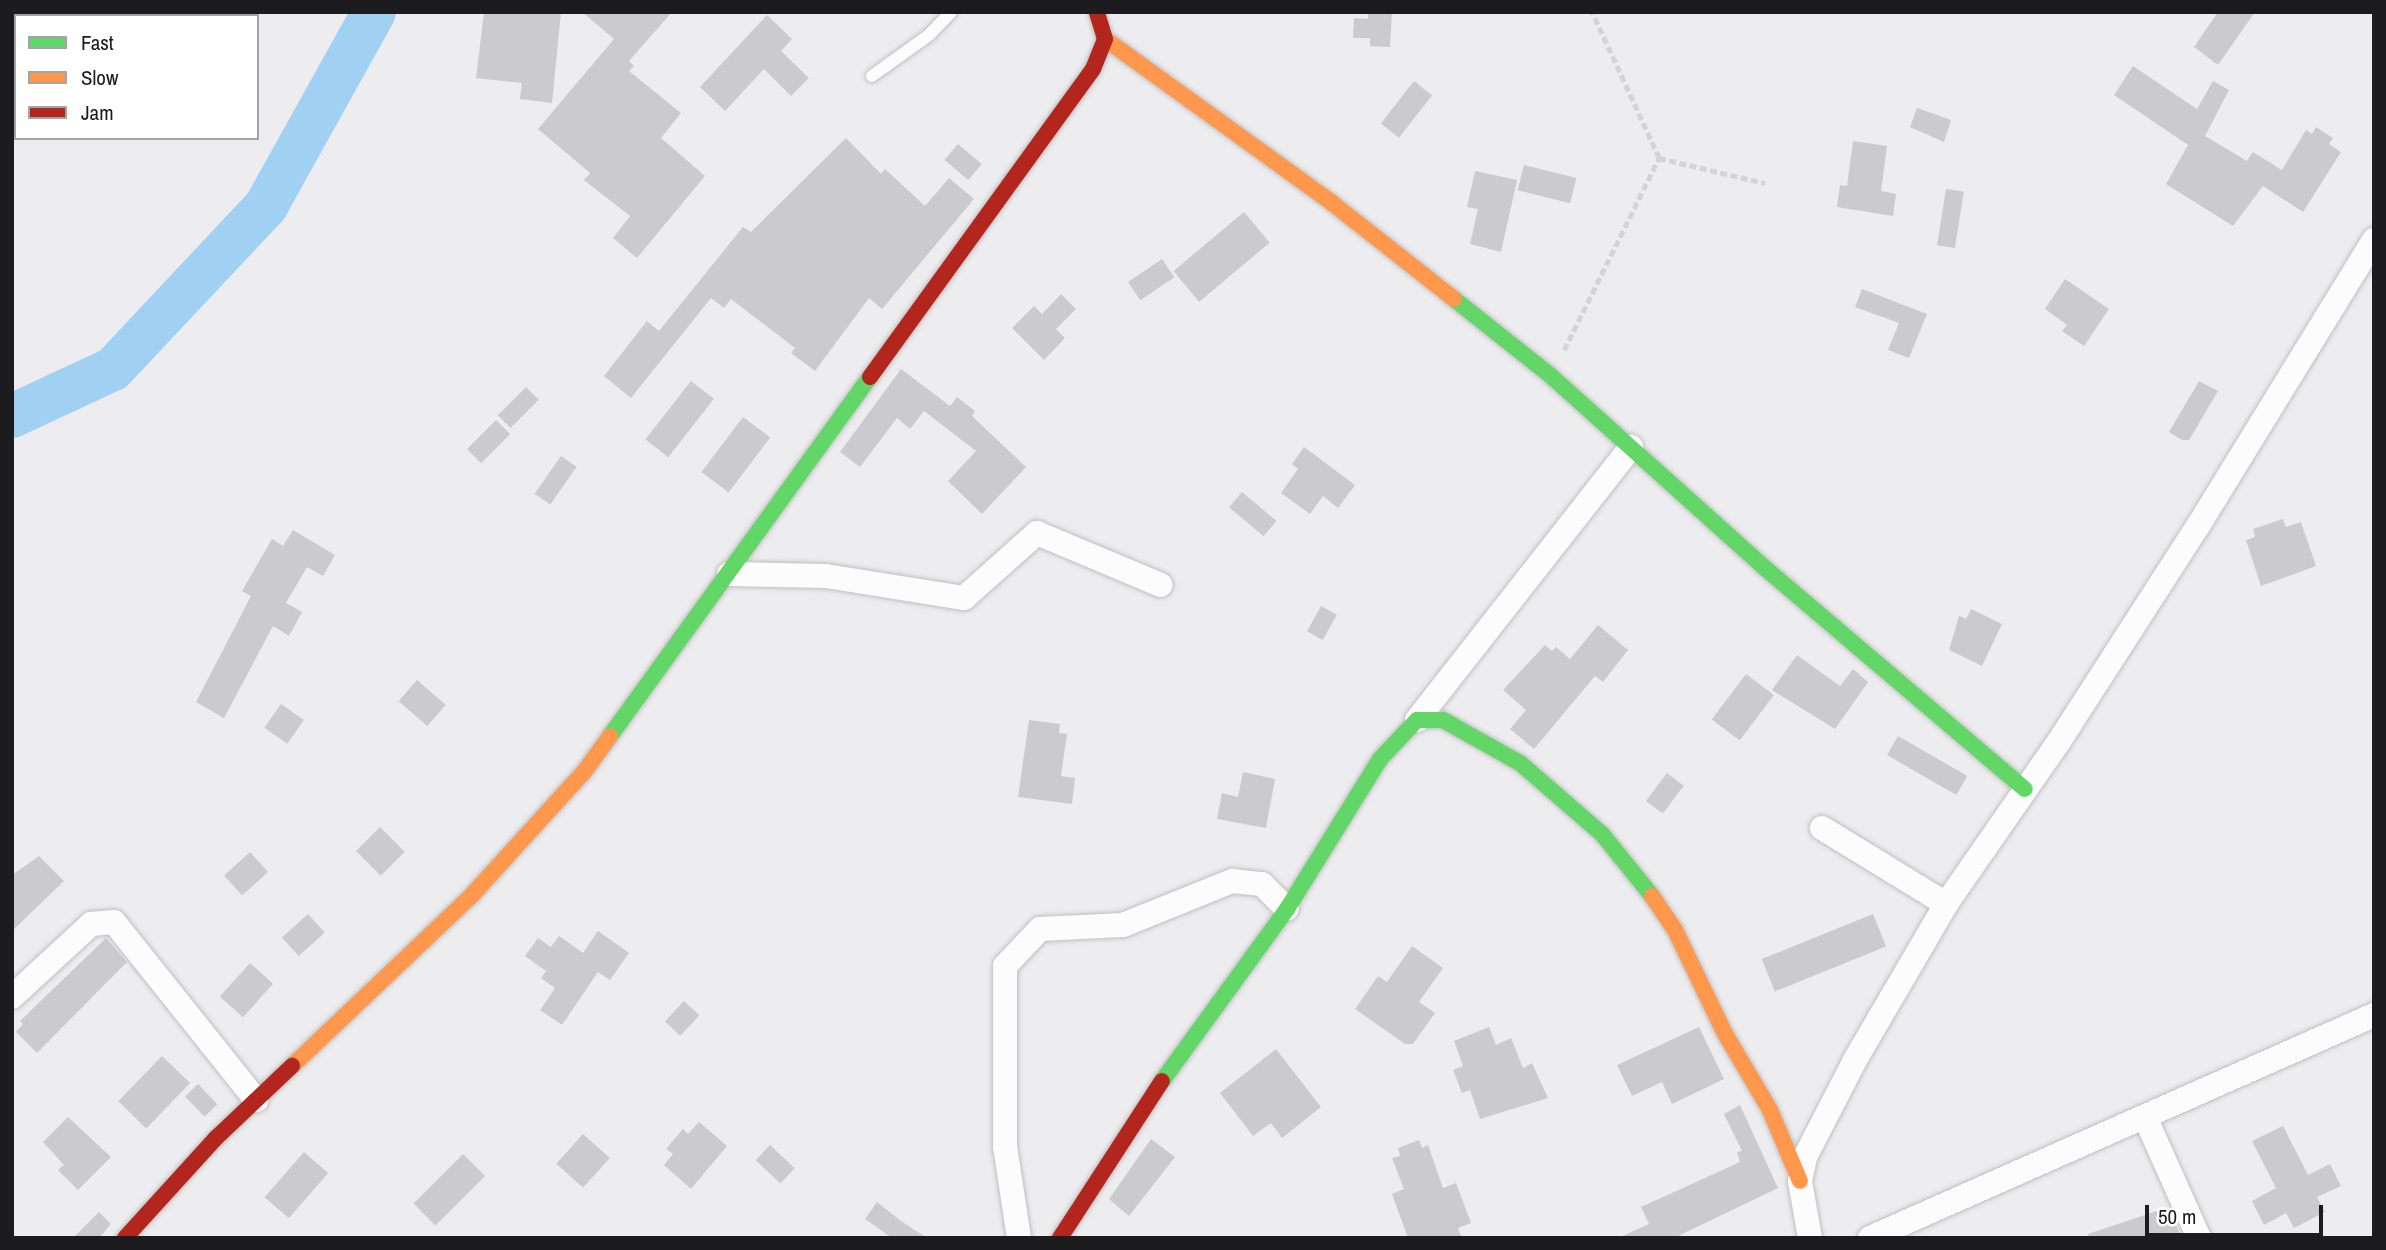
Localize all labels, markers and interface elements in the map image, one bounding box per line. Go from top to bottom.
legend [14,14,259,140]
text: Fast [81,28,114,57]
text: Slow [81,63,118,92]
text: Jam [81,98,114,127]
scale bar [2148,1190,2326,1234]
text: 50 m [2158,1202,2196,1231]

